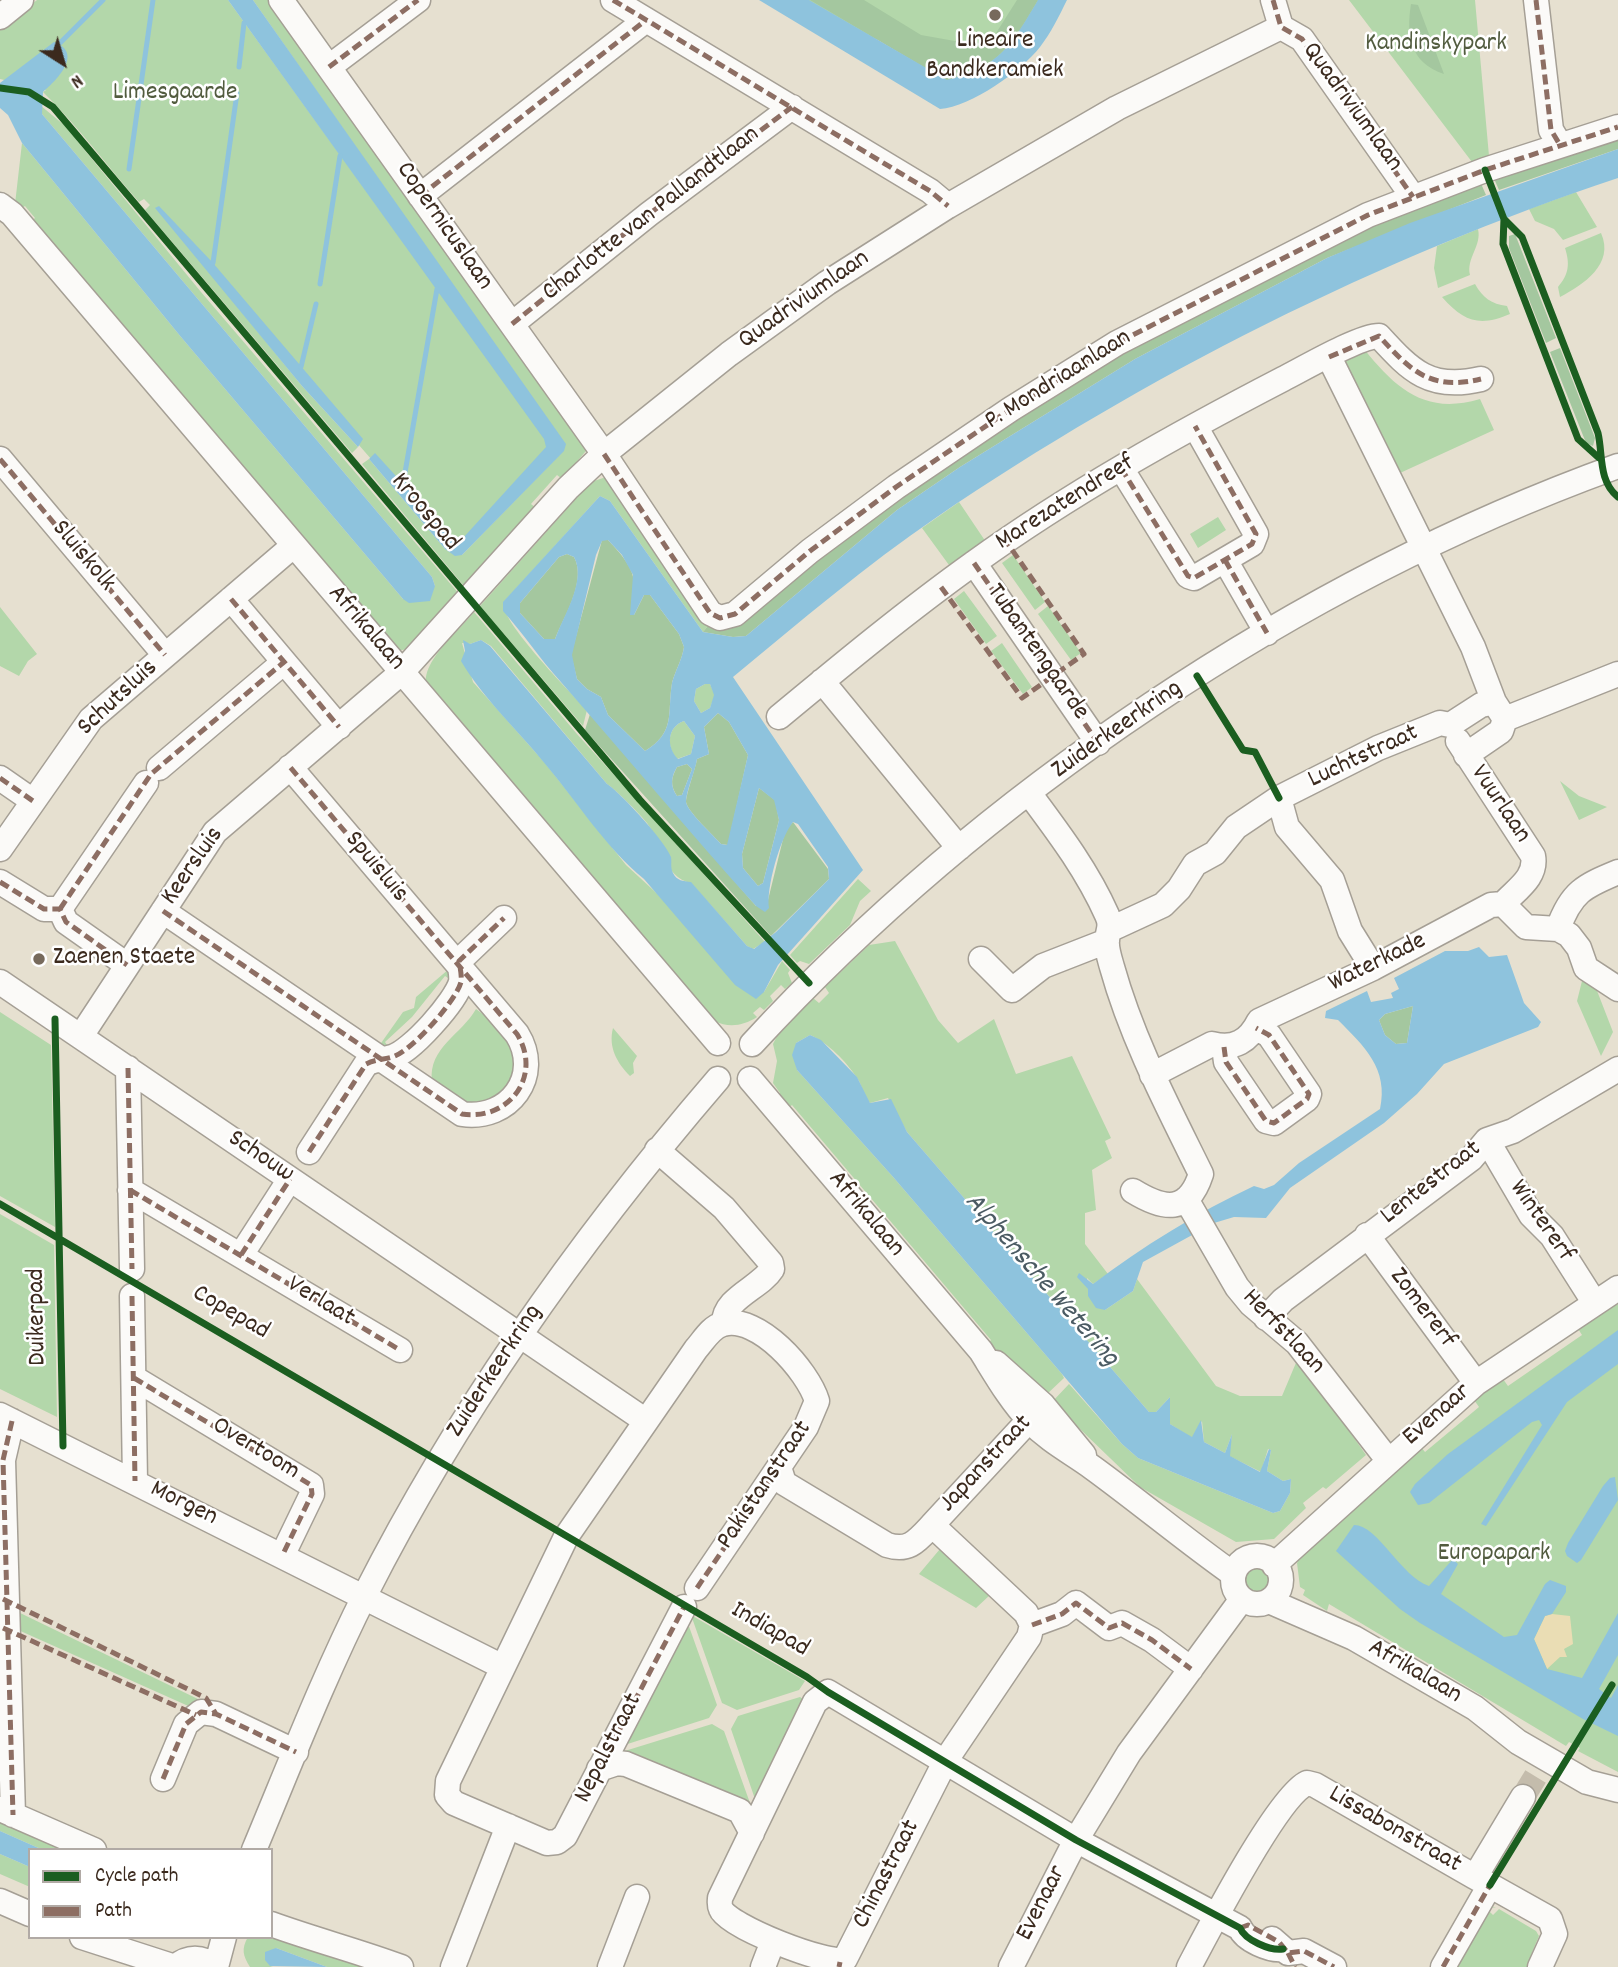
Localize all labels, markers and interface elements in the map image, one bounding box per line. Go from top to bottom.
marker: Lineaire Bandkeramiek [987,7,1003,23]
place label: Lineaire Bandkeramiek [926,26,1064,88]
north arrow [28,28,98,98]
park label: Kandinskypark [1365,29,1507,61]
street label: Quadriviumlaan [1294,37,1408,179]
text: N [64,67,88,94]
park label: Limesgaarde [113,78,237,110]
street label: Charlotte van Pallandtlaan [537,121,767,309]
street label: Copernicuslaan [387,157,499,297]
street label: Quadriviumlaan [734,245,876,357]
street label: P. Mondriaanlaan [980,324,1138,438]
street label: Marezatendreef [991,449,1141,559]
street label: Kroospad [382,468,466,558]
street label: Sluiskolk [43,515,121,599]
street label: Tubantengaarde [978,579,1094,727]
street label: Afrikalaan [319,580,411,678]
street label: Schutsluis [72,654,166,744]
street label: Zuiderkeerkring [1047,675,1189,787]
street label: Luchtstraat [1304,719,1424,797]
street label: Vuurlaan [1462,760,1536,850]
street label: Keersluis [156,822,232,912]
street label: Spuisluis [336,826,414,910]
street label: Waterkade [1324,927,1432,1001]
place label: Zaenen Staete [53,943,195,975]
marker: Zaenen Staete [31,951,47,967]
street label: Schouw [221,1125,299,1191]
street label: Lentestraat [1375,1135,1489,1233]
street label: Afrikalaan [820,1165,910,1265]
street label: Wintererf [1501,1175,1579,1269]
water label: Alphensche Wetering [955,1187,1125,1375]
street label: Zomererf [1381,1263,1461,1355]
street label: Duikerpad [23,1268,55,1366]
street label: Verlaat [280,1271,360,1335]
street label: Copepad [186,1279,274,1349]
street label: Herfstlaan [1234,1284,1330,1382]
street label: Zuiderkeerkring [441,1300,551,1444]
street label: Evenaar [1398,1378,1478,1454]
street label: Japanstraat [934,1410,1040,1520]
street label: Overtoom [205,1412,305,1488]
street label: Pakistanstraat [712,1416,820,1556]
street label: Morgen [144,1475,222,1535]
park label: Europapark [1438,1539,1550,1571]
street label: Indiapad [724,1596,814,1666]
street label: Afrikalaan [1362,1634,1466,1712]
street label: Nepalstraat [569,1689,651,1809]
street label: Lissabonstraat [1322,1780,1466,1882]
street label: Chinastraat [847,1815,929,1935]
legend [28,1848,273,1939]
street label: Evenaar [1011,1861,1075,1947]
text: Cycle path [95,1862,178,1892]
text: Path [95,1897,132,1927]

